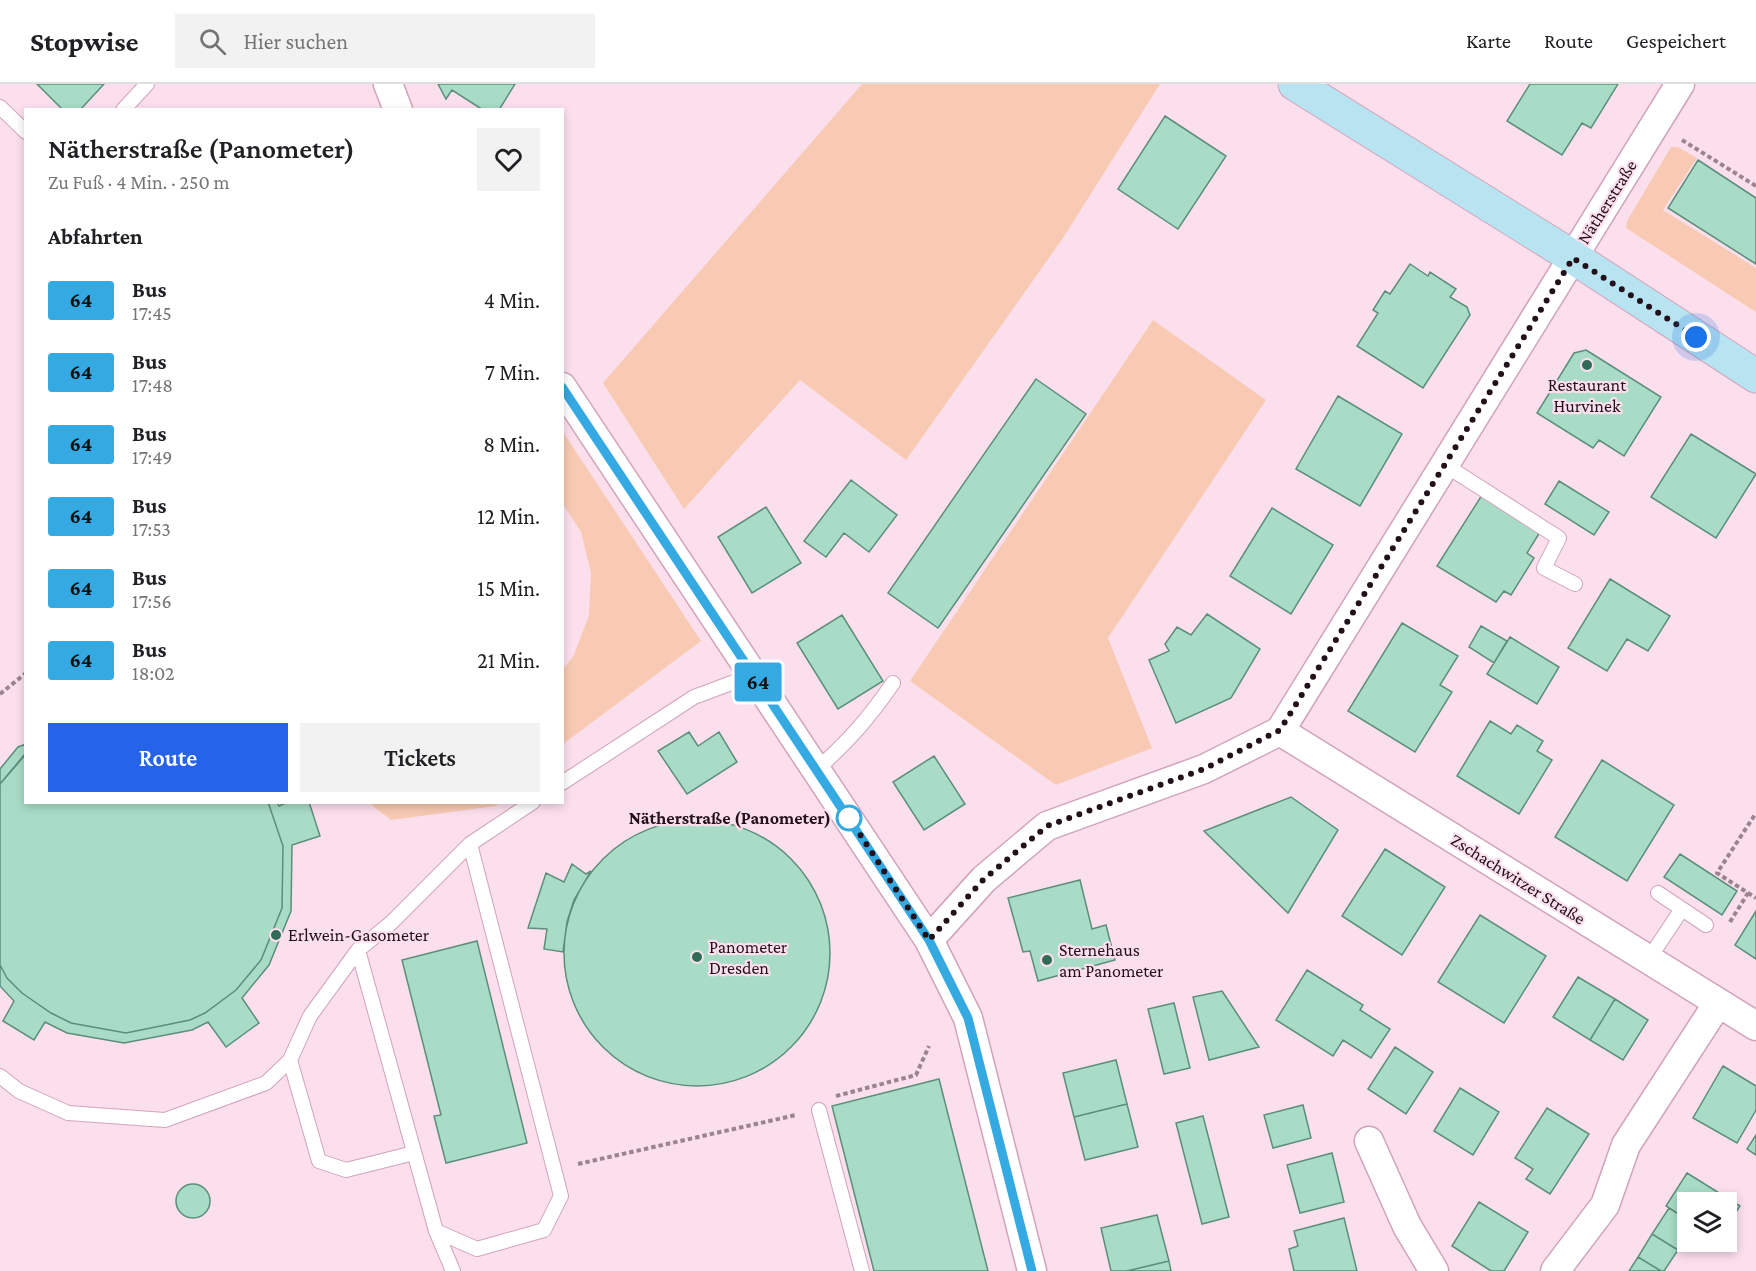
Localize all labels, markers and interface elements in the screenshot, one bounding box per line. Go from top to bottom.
search box [175,14,595,68]
icon: search [196,25,229,58]
text: Stopwise [30,26,139,57]
text: Hier suchen [244,29,348,54]
text: Karte [1466,29,1511,53]
text: Route [1544,29,1593,53]
text: Gespeichert [1626,29,1726,53]
button: heart [477,128,540,191]
text: Nätherstraße (Panometer) [48,133,355,164]
street label: Nätherstraße [1573,156,1641,248]
text: Zu Fuß · 4 Min. · 250 m [48,171,230,193]
text: Abfahrten [48,224,143,249]
text: Bus [132,277,166,302]
text: 64 [70,288,92,312]
text: 4 Min. [484,288,540,313]
text: 17:45 [132,302,172,324]
your location [1681,322,1711,352]
text: Bus [132,349,166,374]
marker: Restaurant Hurvinek [1580,358,1594,372]
text: 64 [70,360,92,384]
text: 7 Min. [485,360,540,385]
text: 17:48 [132,374,173,396]
place label: Restaurant Hurvinek [1548,375,1627,416]
text: Bus [132,421,166,446]
text: 64 [70,432,92,456]
text: 8 Min. [483,432,540,457]
text: 17:49 [132,446,172,468]
text: Bus [132,493,166,518]
text: 64 [70,504,92,528]
text: 12 Min. [477,504,540,529]
text: 17:53 [132,518,171,540]
text: Bus [132,565,166,590]
text: 64 [70,576,92,600]
text: 15 Min. [477,576,540,601]
text: 17:56 [132,590,172,612]
text: Bus [132,637,166,662]
text: 64 [70,648,92,672]
text: 21 Min. [477,648,540,673]
text: 18:02 [132,662,175,684]
line badge: 64 [731,662,785,702]
text: 64 [747,670,769,694]
button: Route [48,723,288,792]
button: Tickets [300,723,540,792]
marker: Nätherstraße (Panometer) [836,805,862,831]
place label: Nätherstraße (Panometer) [629,808,831,829]
street label: Zschachwitzer Straße [1447,830,1589,929]
place label: Erlwein-Gasometer [288,925,430,945]
marker: Erlwein-Gasometer [269,928,283,942]
place label: Panometer Dresden [709,937,788,978]
place label: Sternehaus am Panometer [1059,940,1164,981]
marker: Panometer Dresden [690,950,704,964]
marker: Sternehaus am Panometer [1040,953,1054,967]
map controls [1677,1192,1737,1252]
button: layers [1677,1192,1737,1252]

